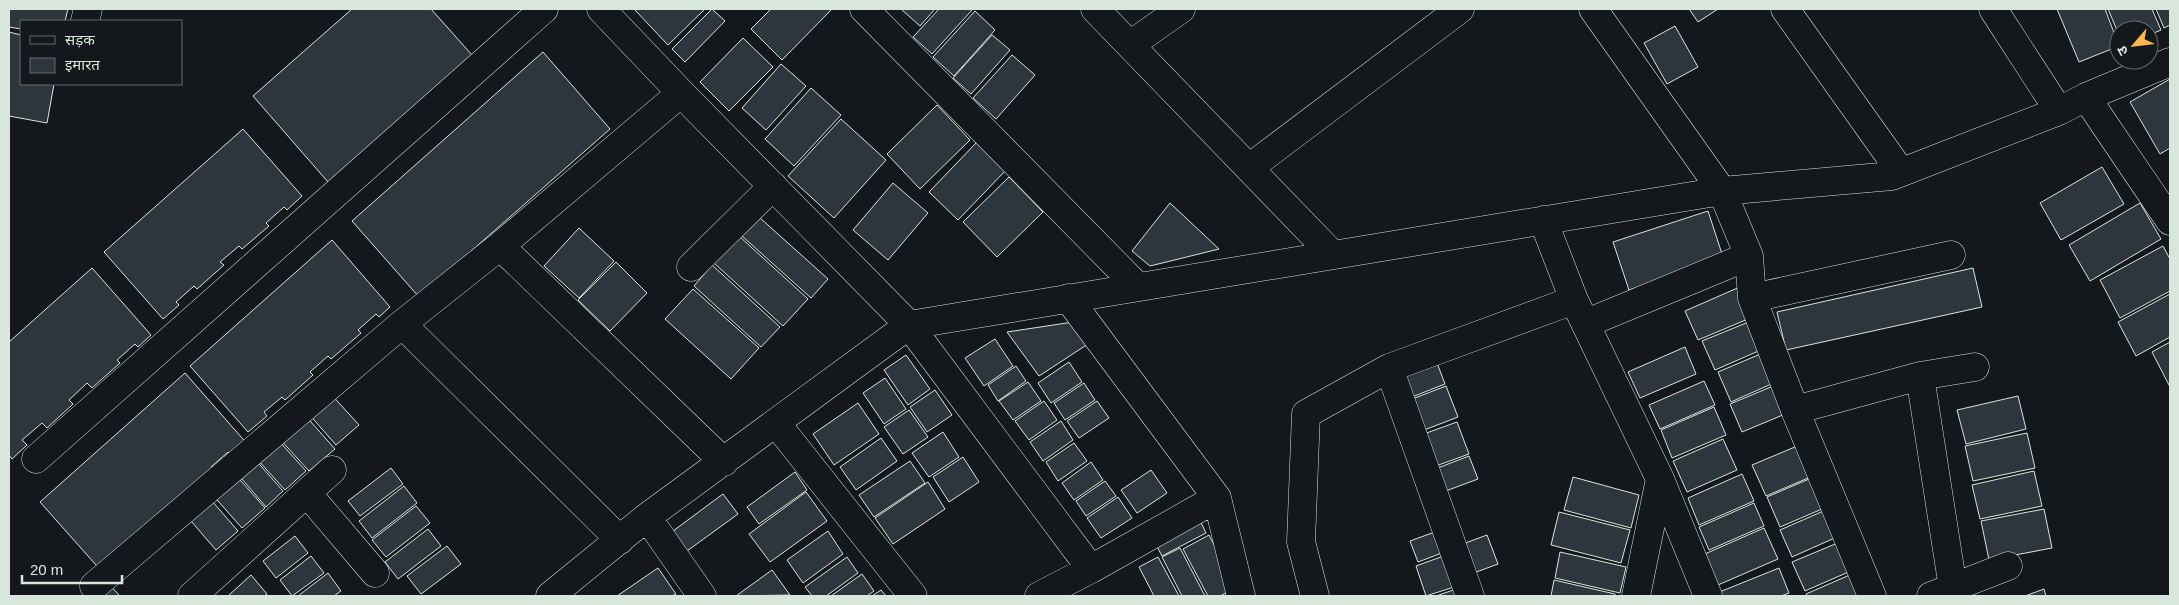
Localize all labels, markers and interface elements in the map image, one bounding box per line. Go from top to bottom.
legend [20,20,182,85]
north arrow [2109,20,2159,70]
text: सड़क [65,31,95,48]
text: उ [2113,43,2132,58]
text: इमारत [65,56,100,73]
scale bar [22,552,122,584]
text: 20 m [30,561,63,578]

